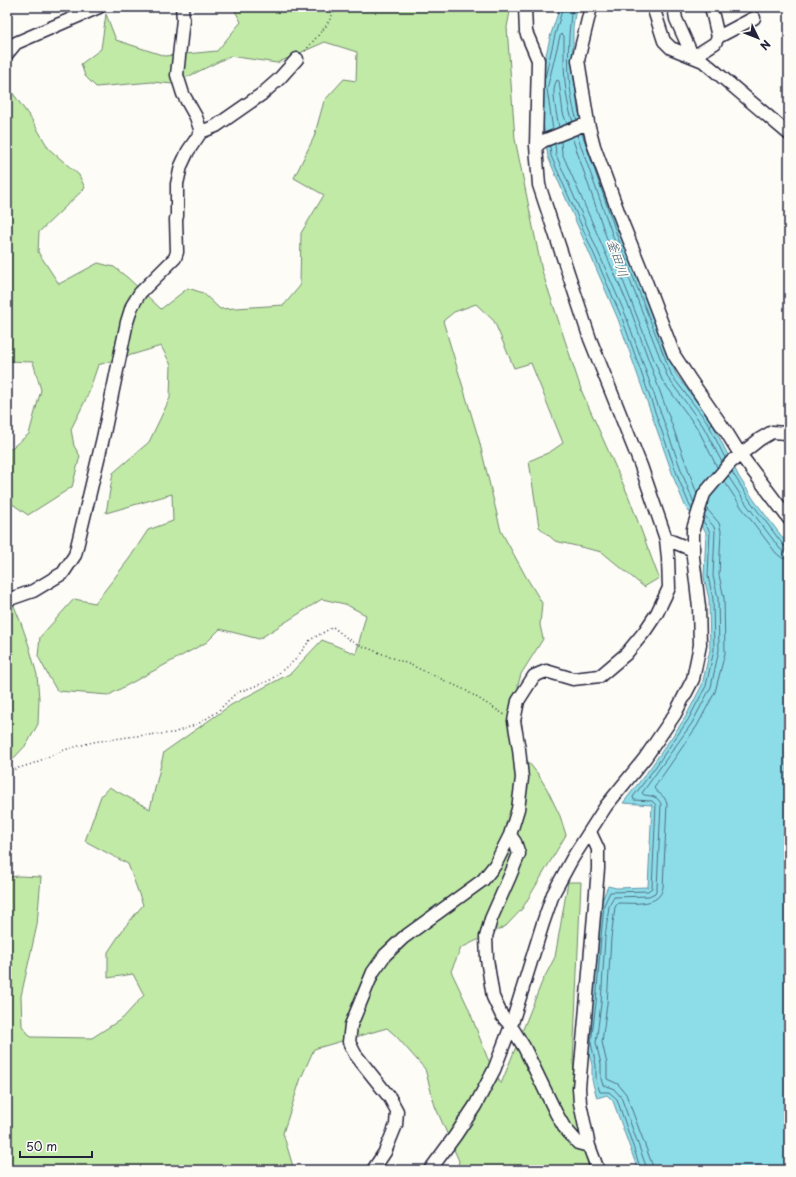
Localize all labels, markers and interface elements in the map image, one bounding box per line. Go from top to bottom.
north arrow [738,18,778,58]
text: N [756,36,775,54]
water label: 釜田川 [603,236,634,279]
scale bar [20,1133,92,1159]
text: 50 m [26,1137,57,1155]

